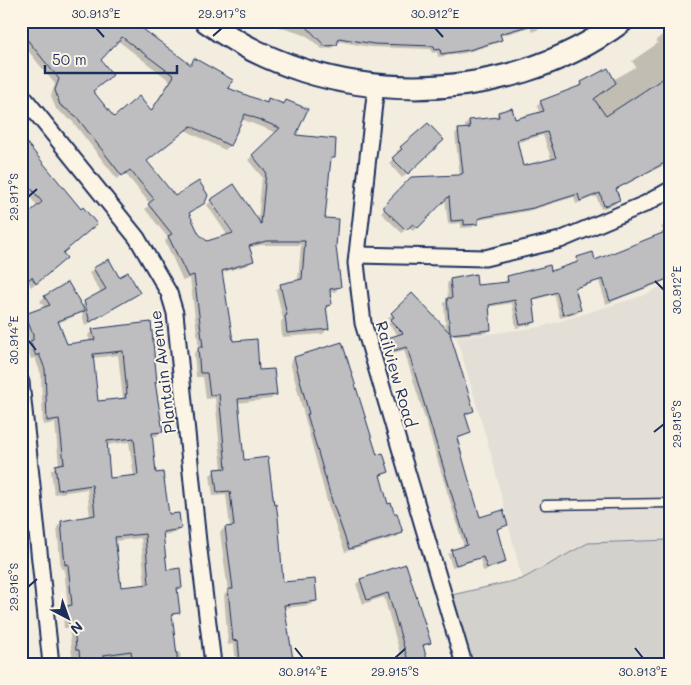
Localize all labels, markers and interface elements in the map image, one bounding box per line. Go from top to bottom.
text: 30.913°E [72,5,121,21]
text: 29.917°S [198,5,246,21]
text: 30.912°E [411,5,459,21]
scale bar [45,42,178,74]
text: 50 m [52,49,87,69]
text: 29.917°S [5,173,21,221]
text: 30.912°E [668,266,684,314]
street label: Plantain Avenue [144,309,180,435]
text: 30.914°E [5,315,21,364]
street label: Railview Road [372,318,422,430]
text: 29.915°S [668,400,684,448]
text: 29.916°S [5,563,21,611]
north arrow [42,592,92,642]
text: N [67,618,87,639]
text: 30.914°E [279,663,328,679]
text: 29.915°S [371,663,419,679]
text: 30.913°E [619,663,668,679]

